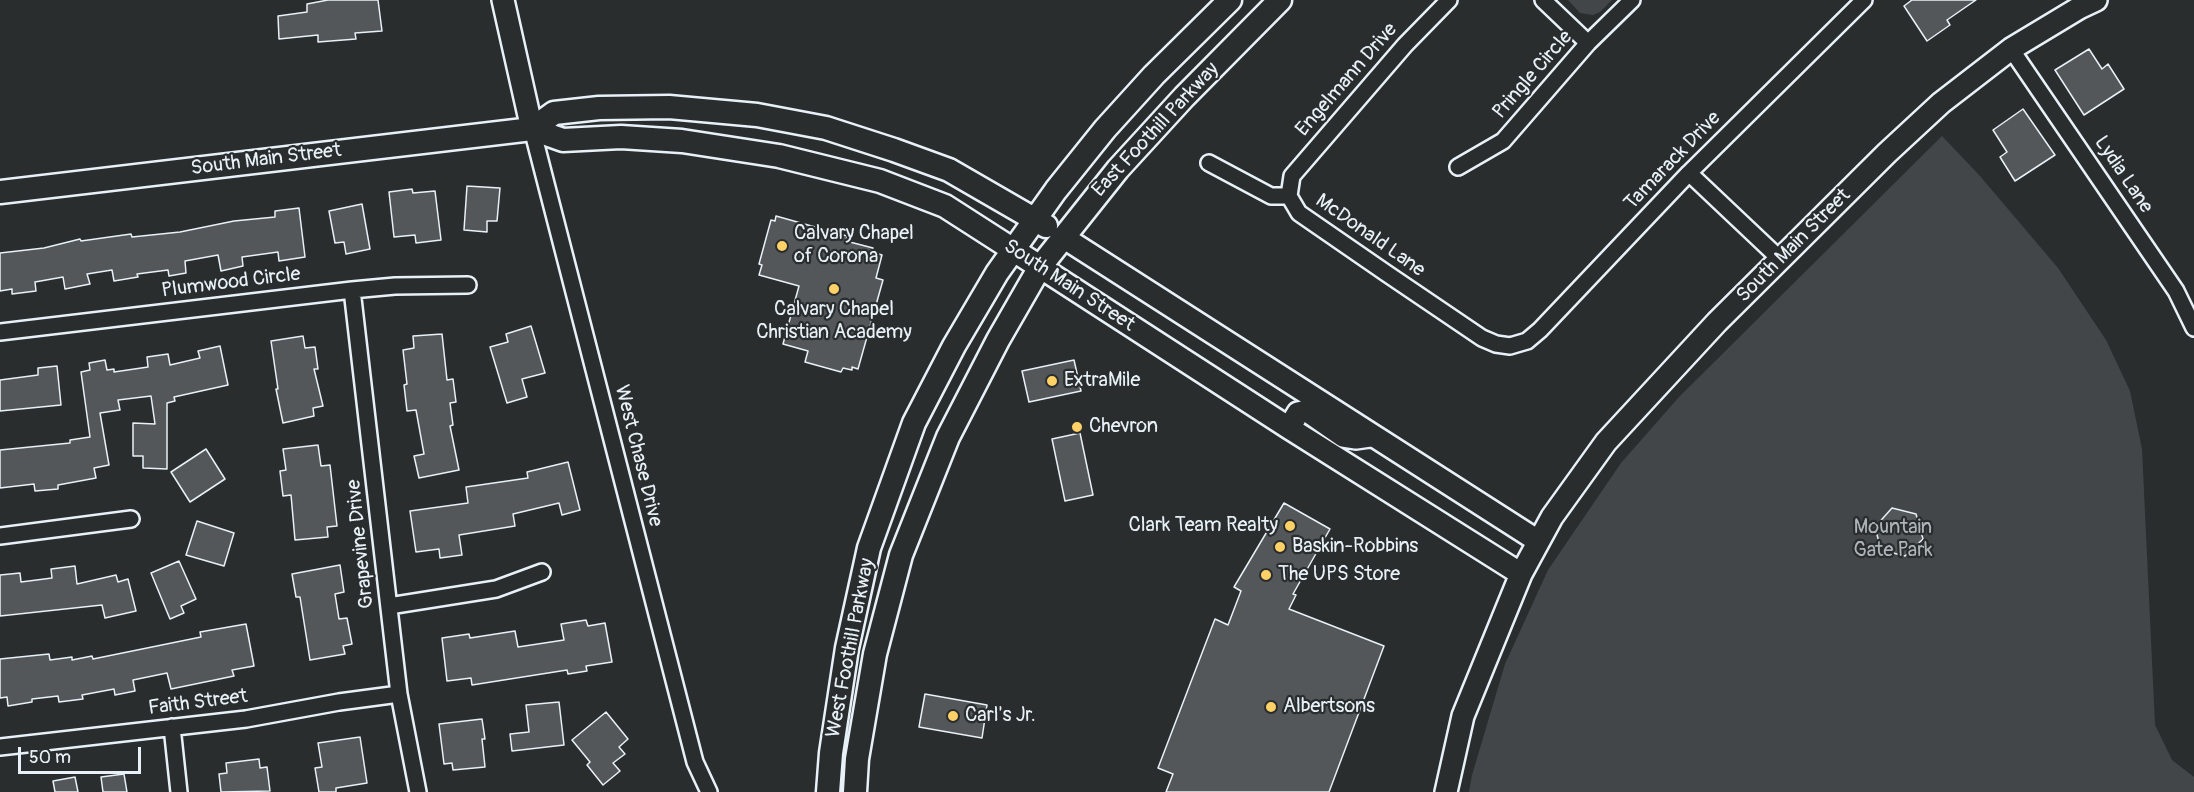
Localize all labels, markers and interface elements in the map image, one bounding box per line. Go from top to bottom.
street label: Engelmann Drive [1291,18,1403,142]
street label: Pringle Circle [1488,26,1578,124]
street label: East Foothill Parkway [1088,58,1224,202]
street label: Tamarack Drive [1620,107,1726,215]
street label: Lydia Lane [2088,132,2158,218]
street label: South Main Street [190,139,342,181]
street label: South Main Street [1732,184,1856,308]
street label: McDonald Lane [1311,189,1429,283]
place label: Calvary Chapel of Corona [794,222,914,269]
street label: South Main Street [999,235,1139,337]
marker: Calvary Chapel of Corona [775,239,789,253]
street label: Plumwood Circle [160,263,302,303]
marker: Calvary Chapel Christian Academy [827,282,841,296]
place label: Calvary Chapel Christian Academy [756,298,912,345]
place label: ExtraMile [1064,369,1140,393]
marker: ExtraMile [1045,374,1059,388]
street label: West Chase Drive [609,383,667,529]
place label: Chevron [1089,415,1158,439]
marker: Chevron [1070,420,1084,434]
street label: Grapevine Drive [342,478,380,610]
place label: Clark Team Realty [1129,514,1278,538]
park label: Mountain Gate Park [1853,516,1933,563]
marker: Clark Team Realty [1283,519,1297,533]
place label: Baskin-Robbins [1292,535,1418,559]
marker: Baskin-Robbins [1273,540,1287,554]
street label: West Foothill Parkway [822,556,880,740]
place label: The UPS Store [1278,563,1400,587]
marker: The UPS Store [1259,568,1273,582]
street label: Faith Street [147,685,249,721]
place label: Albertsons [1283,695,1375,719]
marker: Albertsons [1264,700,1278,714]
place label: Carl's Jr. [965,704,1036,728]
marker: Carl's Jr. [946,709,960,723]
scale bar [21,735,144,773]
text: 50 m [29,746,71,769]

